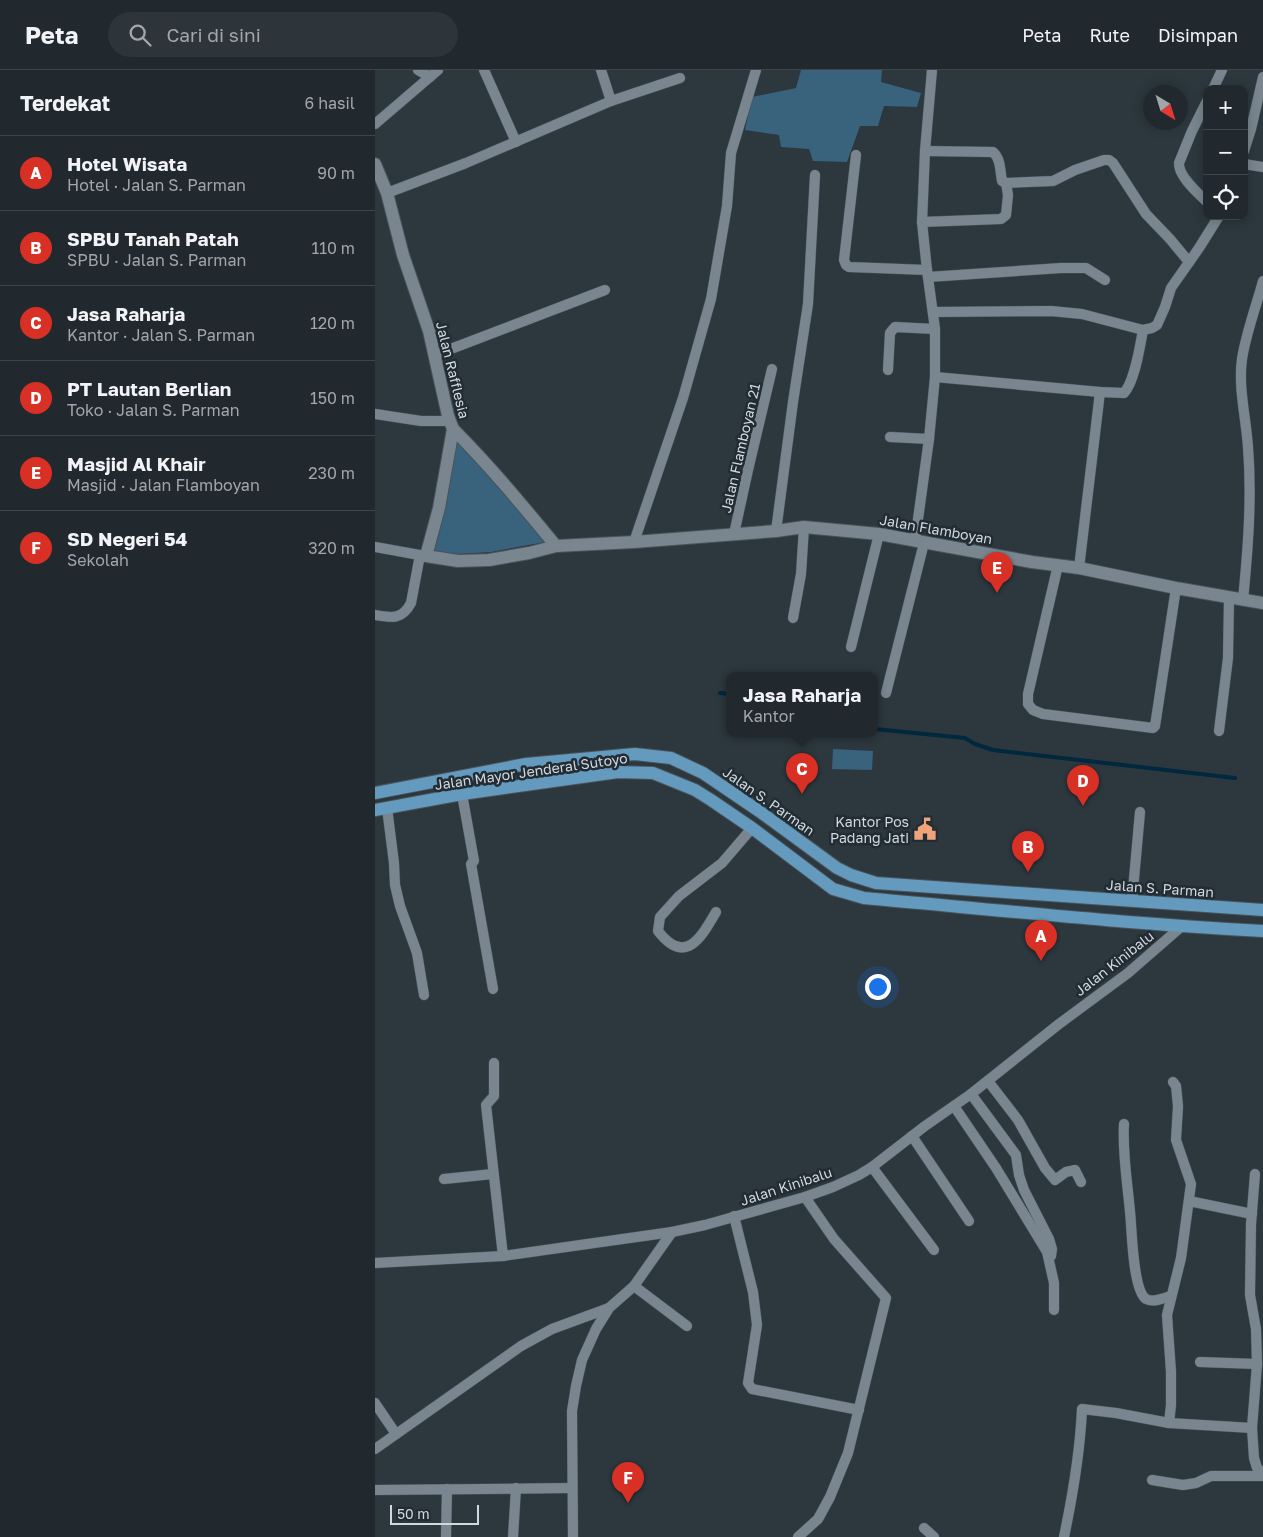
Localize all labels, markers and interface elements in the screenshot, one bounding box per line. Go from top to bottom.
search box [108,12,458,57]
text: Peta [25,20,78,49]
icon: search [126,21,154,49]
text: Cari di sini [166,23,261,46]
text: Peta [1022,24,1062,46]
text: Rute [1090,24,1130,46]
text: Disimpan [1158,24,1238,46]
north arrow [1143,85,1188,130]
map controls [1203,85,1248,220]
button: + [1203,85,1248,130]
text: Terdekat [20,90,110,116]
text: 6 hasil [305,93,355,113]
button: − [1203,130,1248,175]
text: Hotel Wisata [67,152,187,175]
text: A [30,163,42,183]
text: 90 m [317,163,355,183]
text: Hotel · Jalan S. Parman [67,175,246,195]
button: locate [1203,175,1248,220]
text: SPBU Tanah Patah [67,227,239,250]
text: B [30,238,42,258]
text: 110 m [311,238,355,258]
text: SPBU · Jalan S. Parman [67,250,246,270]
text: Jasa Raharja [67,302,185,325]
text: C [30,313,42,333]
text: 120 m [310,313,355,333]
street label: Jalan Rafflesia [433,320,473,420]
text: Kantor · Jalan S. Parman [67,325,255,345]
text: PT Lautan Berlian [67,377,231,400]
street label: Jalan Flamboyan 21 [717,381,763,514]
text: D [30,388,42,408]
text: 150 m [310,388,355,408]
text: Toko · Jalan S. Parman [67,400,240,420]
text: Masjid Al Khair [67,452,206,475]
text: E [31,463,41,483]
text: 230 m [308,463,355,483]
text: Masjid · Jalan Flamboyan [67,475,260,495]
street label: Jalan Flamboyan [878,511,994,547]
text: SD Negeri 54 [67,527,187,550]
text: F [31,538,41,558]
text: 320 m [308,538,355,558]
text: Sekolah [67,550,129,570]
pin: E [981,552,1013,593]
popup [726,672,878,737]
text: Jasa Raharja [743,683,861,706]
text: Kantor [743,706,795,726]
street label: Jalan Mayor Jenderal Sutoyo [434,749,628,793]
pin: C [786,753,818,794]
street label: Jalan S. Parman [720,763,818,839]
pin: D [1067,765,1099,806]
place label: Kantor Pos Padang Jati [830,813,909,846]
public building icon: Kantor Pos Padang Jati [912,816,938,842]
pin: B [1012,831,1044,872]
street label: Jalan S. Parman [1106,876,1214,900]
pin: A [1025,920,1057,961]
street label: Jalan Kinibalu [1071,927,1157,999]
your location [865,974,891,1000]
street label: Jalan Kinibalu [738,1163,834,1209]
pin: F [612,1462,644,1503]
scale bar [390,1502,479,1525]
text: 50 m [397,1505,430,1522]

